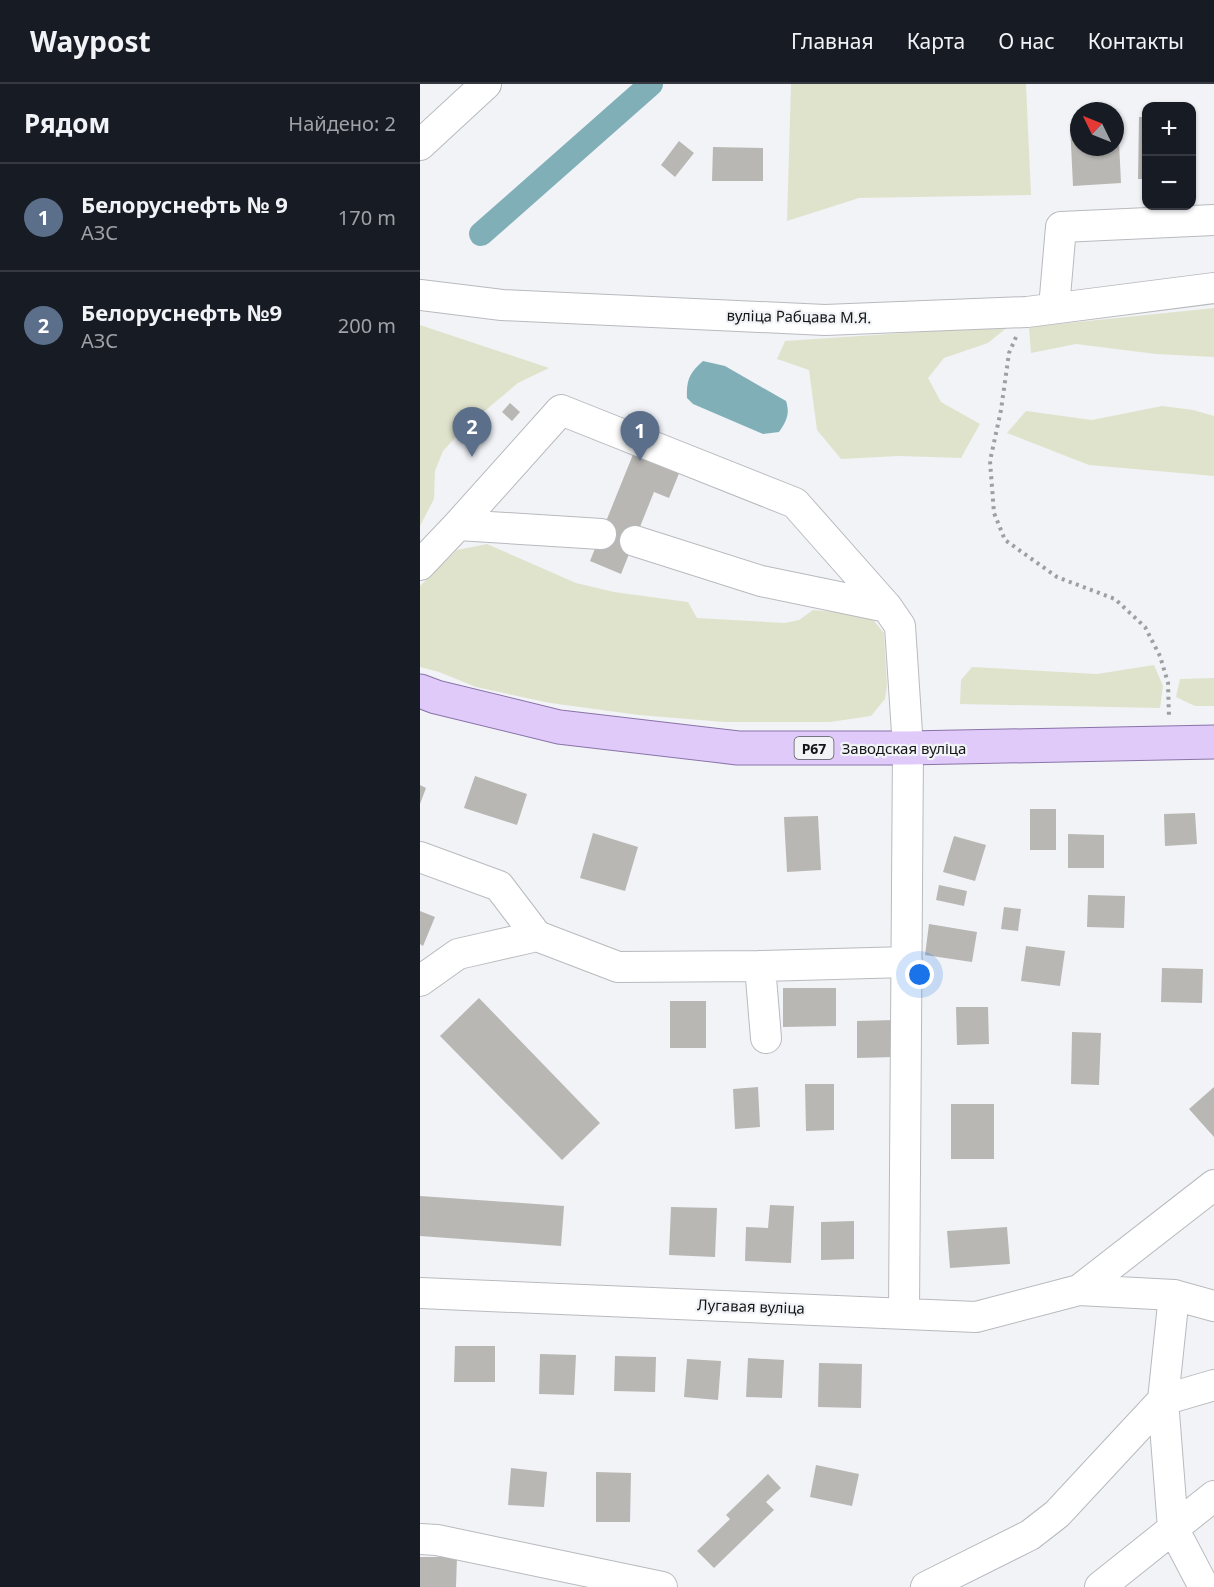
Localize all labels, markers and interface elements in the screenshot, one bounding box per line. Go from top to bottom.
text: Waypost [30,22,151,60]
text: Главная [791,27,874,55]
text: Карта [907,27,965,55]
text: О нас [998,27,1055,55]
text: Контакты [1088,27,1184,55]
north arrow [1070,102,1124,156]
map controls [1142,102,1196,210]
button: + [1142,102,1196,156]
text: Рядом [24,105,110,141]
text: Найдено: 2 [288,110,396,137]
button: − [1142,156,1196,210]
text: Белоруснефть № 9 [81,189,288,219]
text: 1 [38,204,49,231]
text: 170 m [338,204,396,231]
text: АЗС [81,219,118,246]
text: Белоруснефть №9 [81,297,282,327]
street label: вуліца Рабцава М.Я. [726,305,872,327]
text: 2 [38,312,49,339]
text: 200 m [338,312,396,339]
text: АЗС [81,327,118,354]
pin: 2 [452,408,492,457]
pin: 1 [620,412,660,461]
road number: Р67 [794,737,834,759]
street label: Заводская вуліца [842,738,966,758]
your location [905,960,934,989]
street label: Лугавая вуліца [697,1294,805,1318]

